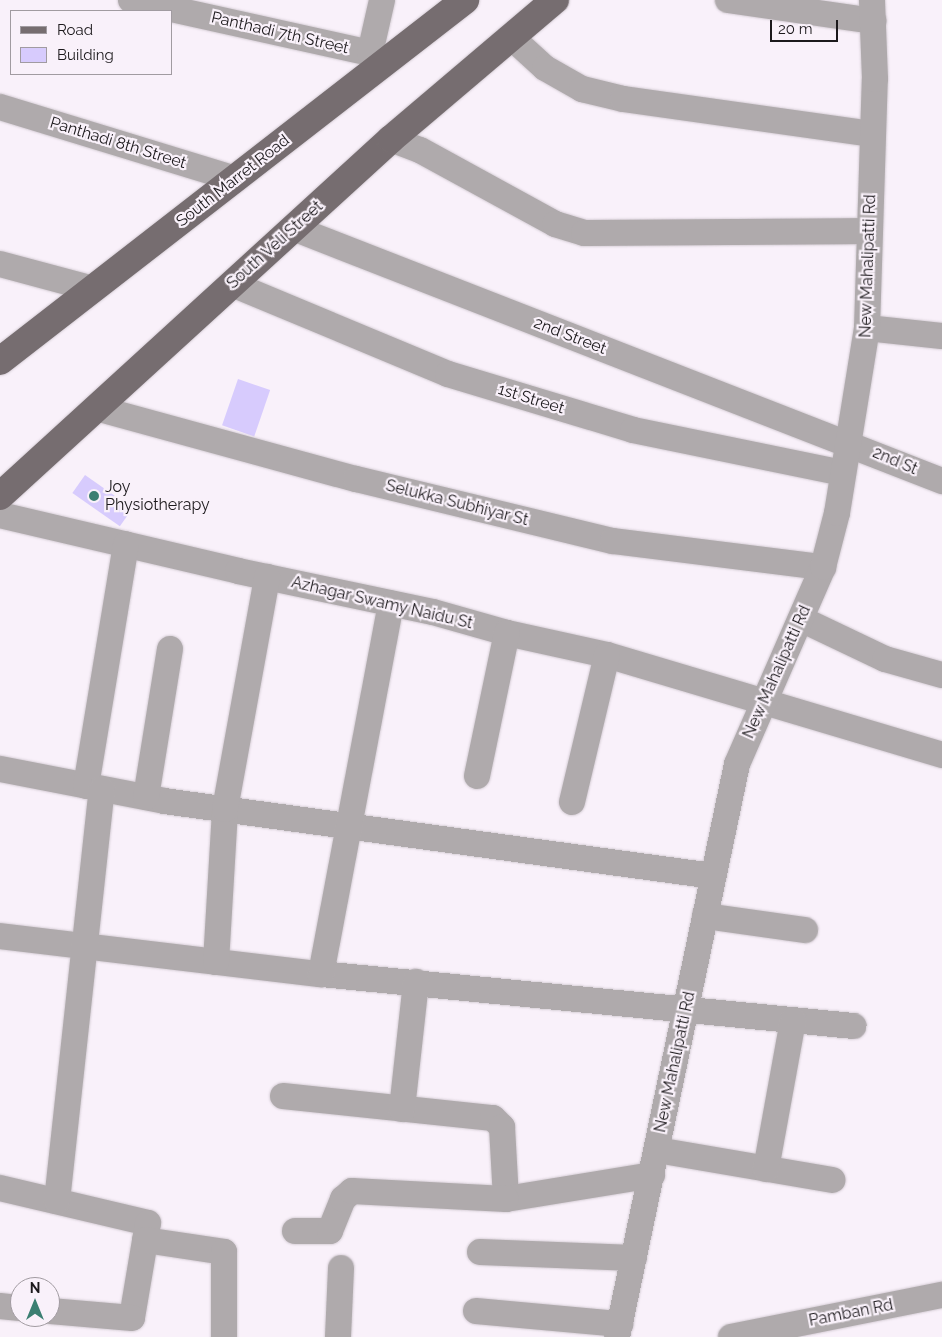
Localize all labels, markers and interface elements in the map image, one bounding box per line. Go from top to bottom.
street label: Panthadi 7th Street [209,8,351,58]
legend [10,10,172,75]
scale bar [772,10,840,42]
text: 20 m [778,20,813,38]
text: Road [57,21,93,39]
text: Building [57,46,114,64]
street label: Panthadi 8th Street [48,113,188,173]
street label: South Marret Road [173,131,293,231]
street label: New Mahalipatti Rd [856,194,880,338]
street label: South Veli Street [223,197,327,293]
street label: 2nd Street [531,313,609,359]
street label: 1st Street [496,380,566,418]
street label: 2nd St [870,443,920,479]
street label: Selukka Subhiyar St [384,476,530,530]
place label: Joy Physiotherapy [105,477,210,515]
marker: Joy Physiotherapy [87,489,101,503]
street label: Azhagar Swamy Naidu St [289,573,475,633]
street label: New Mahalipatti Rd [739,602,815,742]
street label: New Mahalipatti Rd [651,990,699,1134]
north arrow [10,1277,60,1327]
text: N [30,1280,40,1296]
street label: Pamban Rd [807,1295,895,1331]

